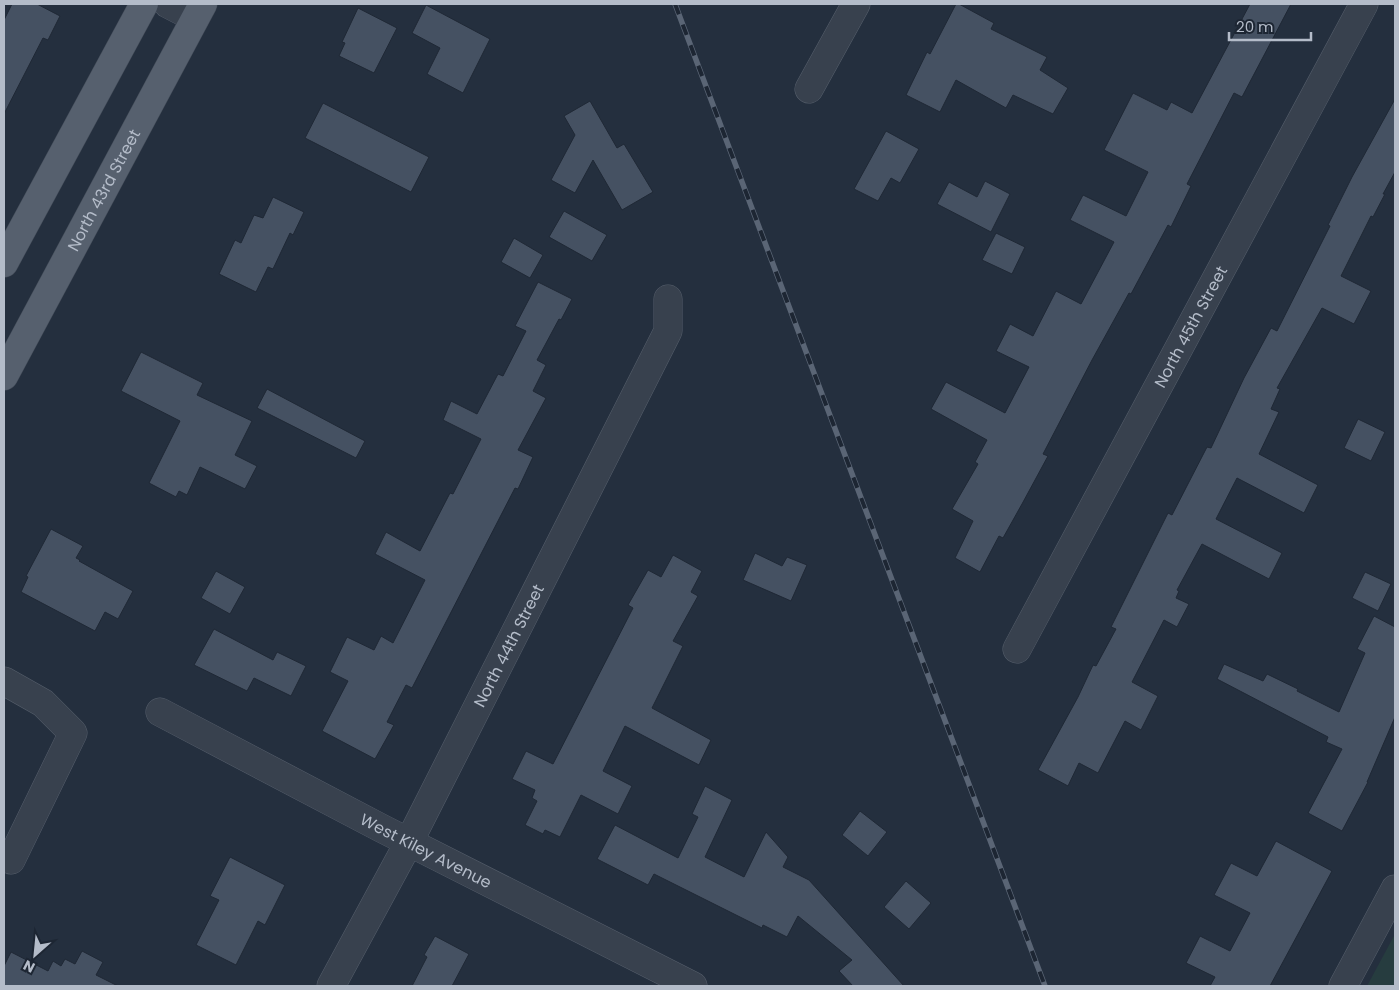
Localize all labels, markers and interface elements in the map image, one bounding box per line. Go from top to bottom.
scale bar [1229,10,1312,42]
text: 20 m [1236,16,1274,37]
street label: North 43rd Street [61,125,146,255]
street label: North 45th Street [1148,262,1233,392]
street label: North 44th Street [468,580,549,711]
street label: West Kiley Avenue [356,808,496,894]
north arrow [10,930,60,980]
text: N [20,955,38,978]

